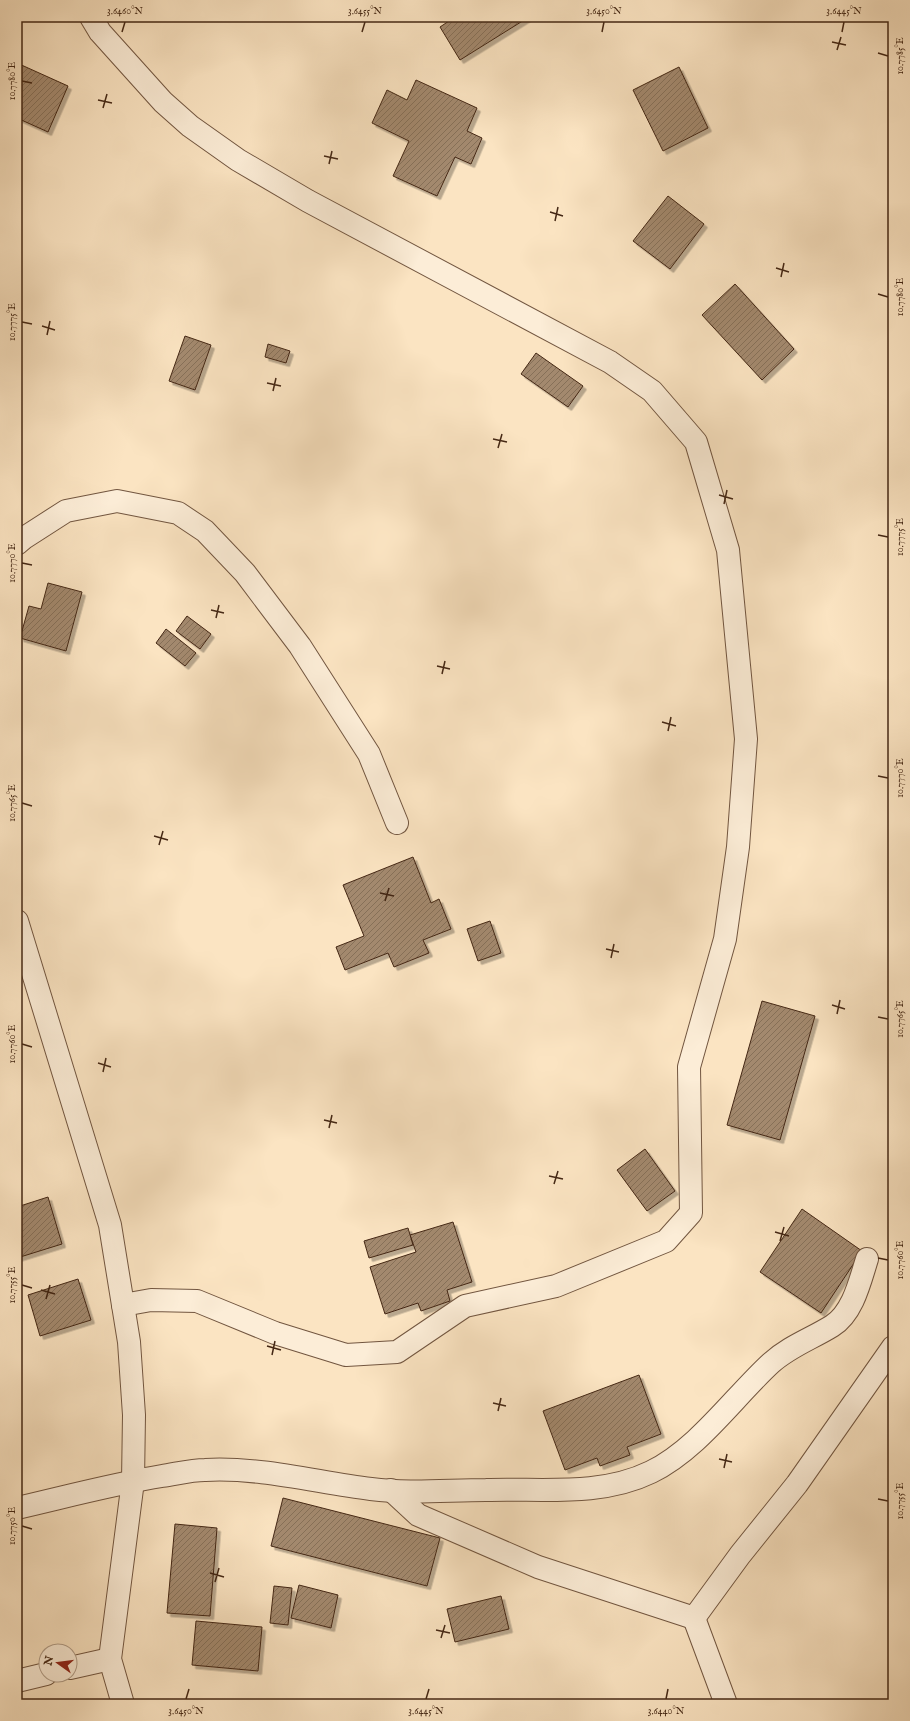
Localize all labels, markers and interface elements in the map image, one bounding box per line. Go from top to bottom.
text: 3.6460°N [107,5,143,18]
text: 3.6455°N [348,5,382,18]
text: 3.6450°N [586,5,622,18]
text: 3.6445°N [826,5,862,18]
text: 10.7785°E [894,37,907,75]
text: 10.7780°E [6,62,19,100]
text: 10.7780°E [894,278,907,316]
text: 10.7775°E [6,303,19,341]
text: 10.7775°E [894,518,907,556]
text: 10.7770°E [6,543,19,583]
text: 10.7770°E [894,758,907,798]
text: 10.7765°E [6,784,19,822]
text: 10.7765°E [894,1000,907,1038]
text: 10.7760°E [6,1025,19,1063]
text: 10.7760°E [894,1241,907,1279]
text: 10.7755°E [6,1266,19,1303]
text: 10.7755°E [894,1482,907,1519]
text: 10.7750°E [6,1507,19,1545]
north arrow [38,1643,78,1683]
text: N [41,1654,57,1668]
text: 3.6450°N [168,1705,204,1718]
text: 3.6445°N [408,1705,444,1718]
text: 3.6440°N [648,1705,685,1718]

